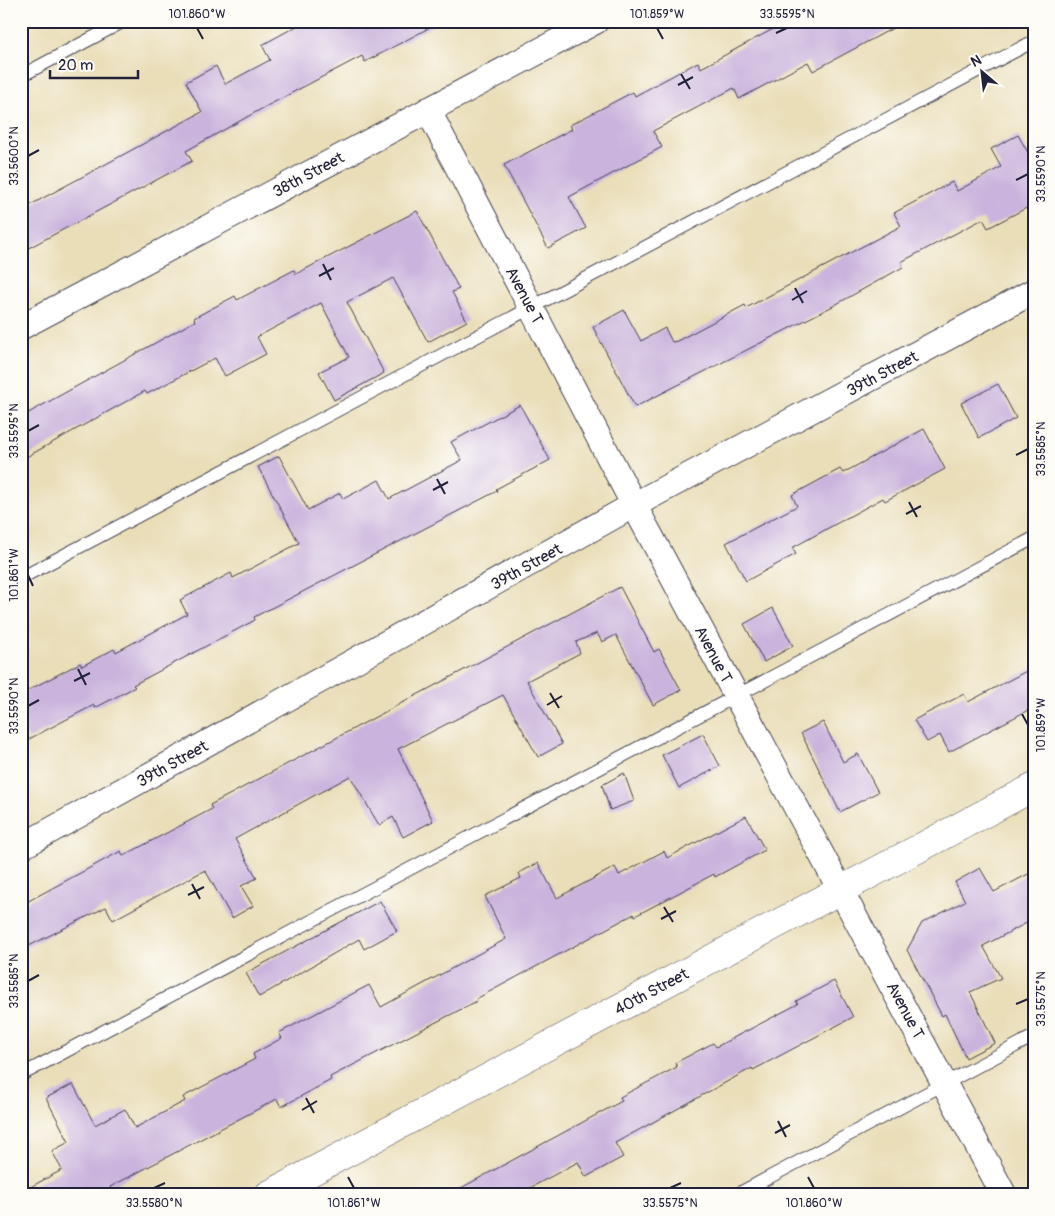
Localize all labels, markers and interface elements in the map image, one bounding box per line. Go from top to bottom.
text: 101.860°W [169,7,225,22]
text: 101.859°W [630,7,684,22]
text: 33.5595°N [759,7,815,22]
scale bar [50,48,138,80]
north arrow [958,48,1008,98]
text: N [968,51,984,71]
text: 20 m [58,56,93,75]
text: 33.5600°N [7,126,22,186]
text: 33.5590°N [1034,146,1049,202]
street label: 38th Street [269,148,348,202]
street label: Avenue T [501,264,547,327]
street label: 39th Street [843,346,922,401]
text: 33.5595°N [7,403,22,459]
text: 33.5585°N [1034,422,1049,476]
street label: 39th Street [488,539,566,595]
text: 101.861°W [7,548,22,602]
street label: Avenue T [690,623,736,686]
text: 33.5590°N [7,678,22,734]
text: 101.859°W [1034,698,1049,752]
street label: 39th Street [134,736,212,792]
text: 33.5585°N [7,954,22,1008]
street label: 40th Street [611,964,692,1020]
text: 33.5575°N [1034,971,1049,1027]
street label: Avenue T [882,979,928,1042]
text: 33.5580°N [126,1196,182,1211]
text: 101.861°W [327,1196,381,1211]
text: 33.5575°N [642,1196,698,1211]
text: 101.860°W [786,1196,842,1211]

